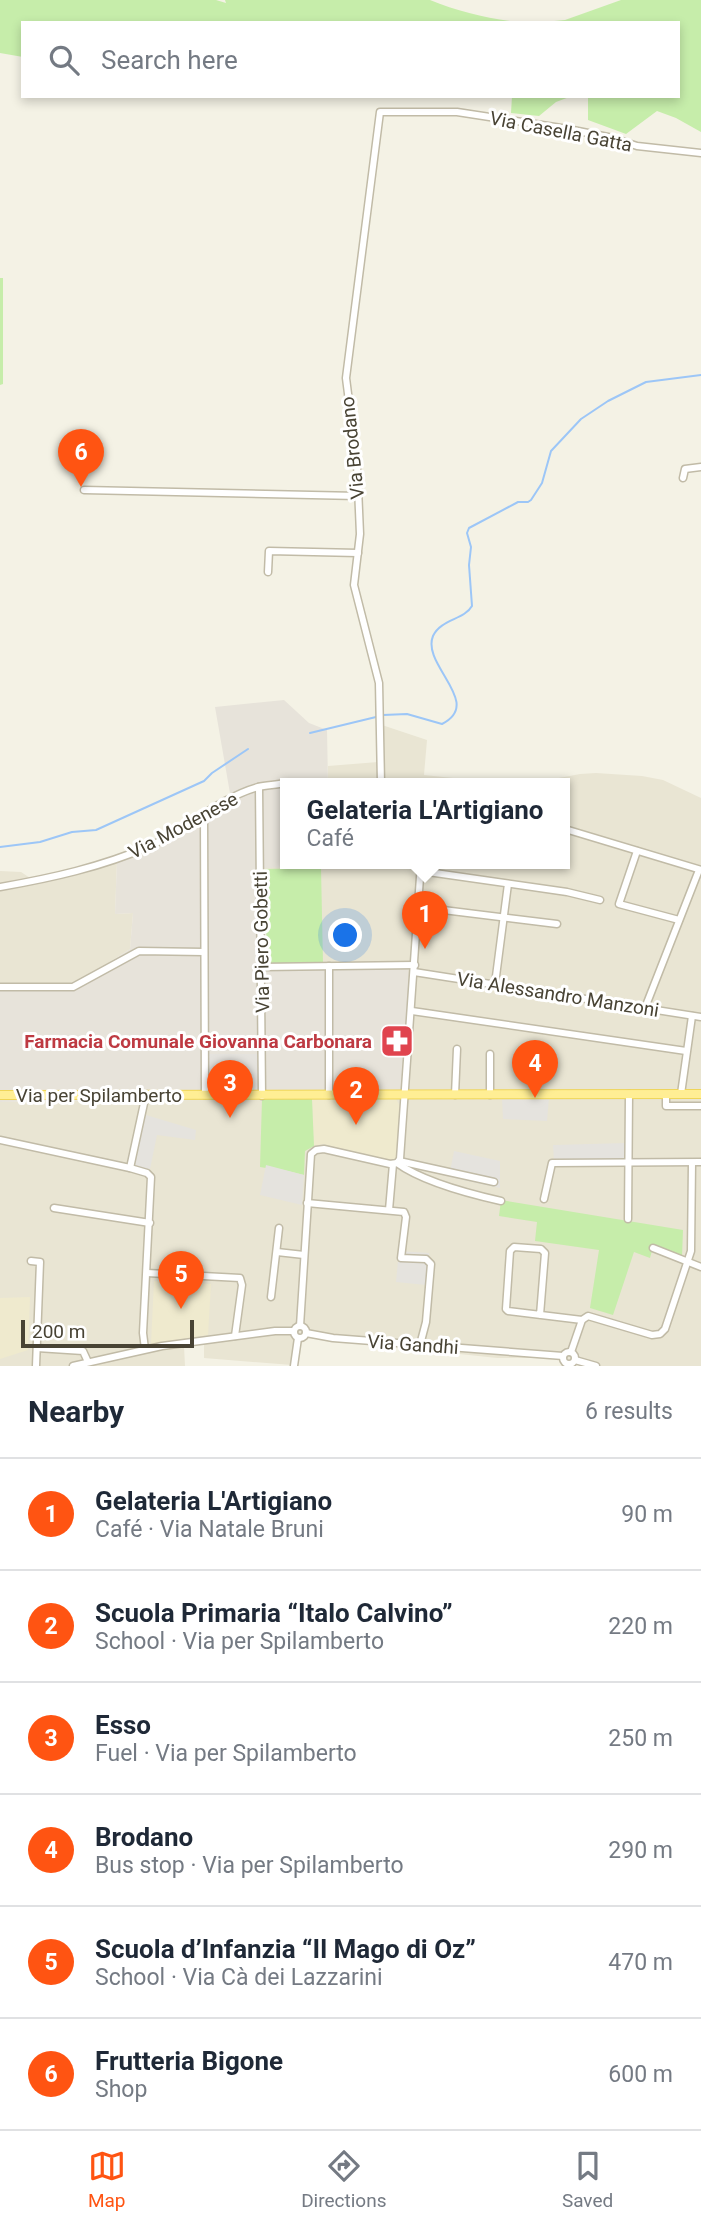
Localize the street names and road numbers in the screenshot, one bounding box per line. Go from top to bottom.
street label: Via Casella Gatta [488,106,634,157]
street label: Via Brodano [336,395,369,500]
street label: Via Modenese [125,787,242,864]
street label: Via Piero Gobetti [249,871,274,1013]
street label: Via Alessandro Manzoni [455,967,661,1022]
street label: Via per Spilamberto [16,1084,182,1107]
street label: Via Gandhi [367,1330,459,1359]

